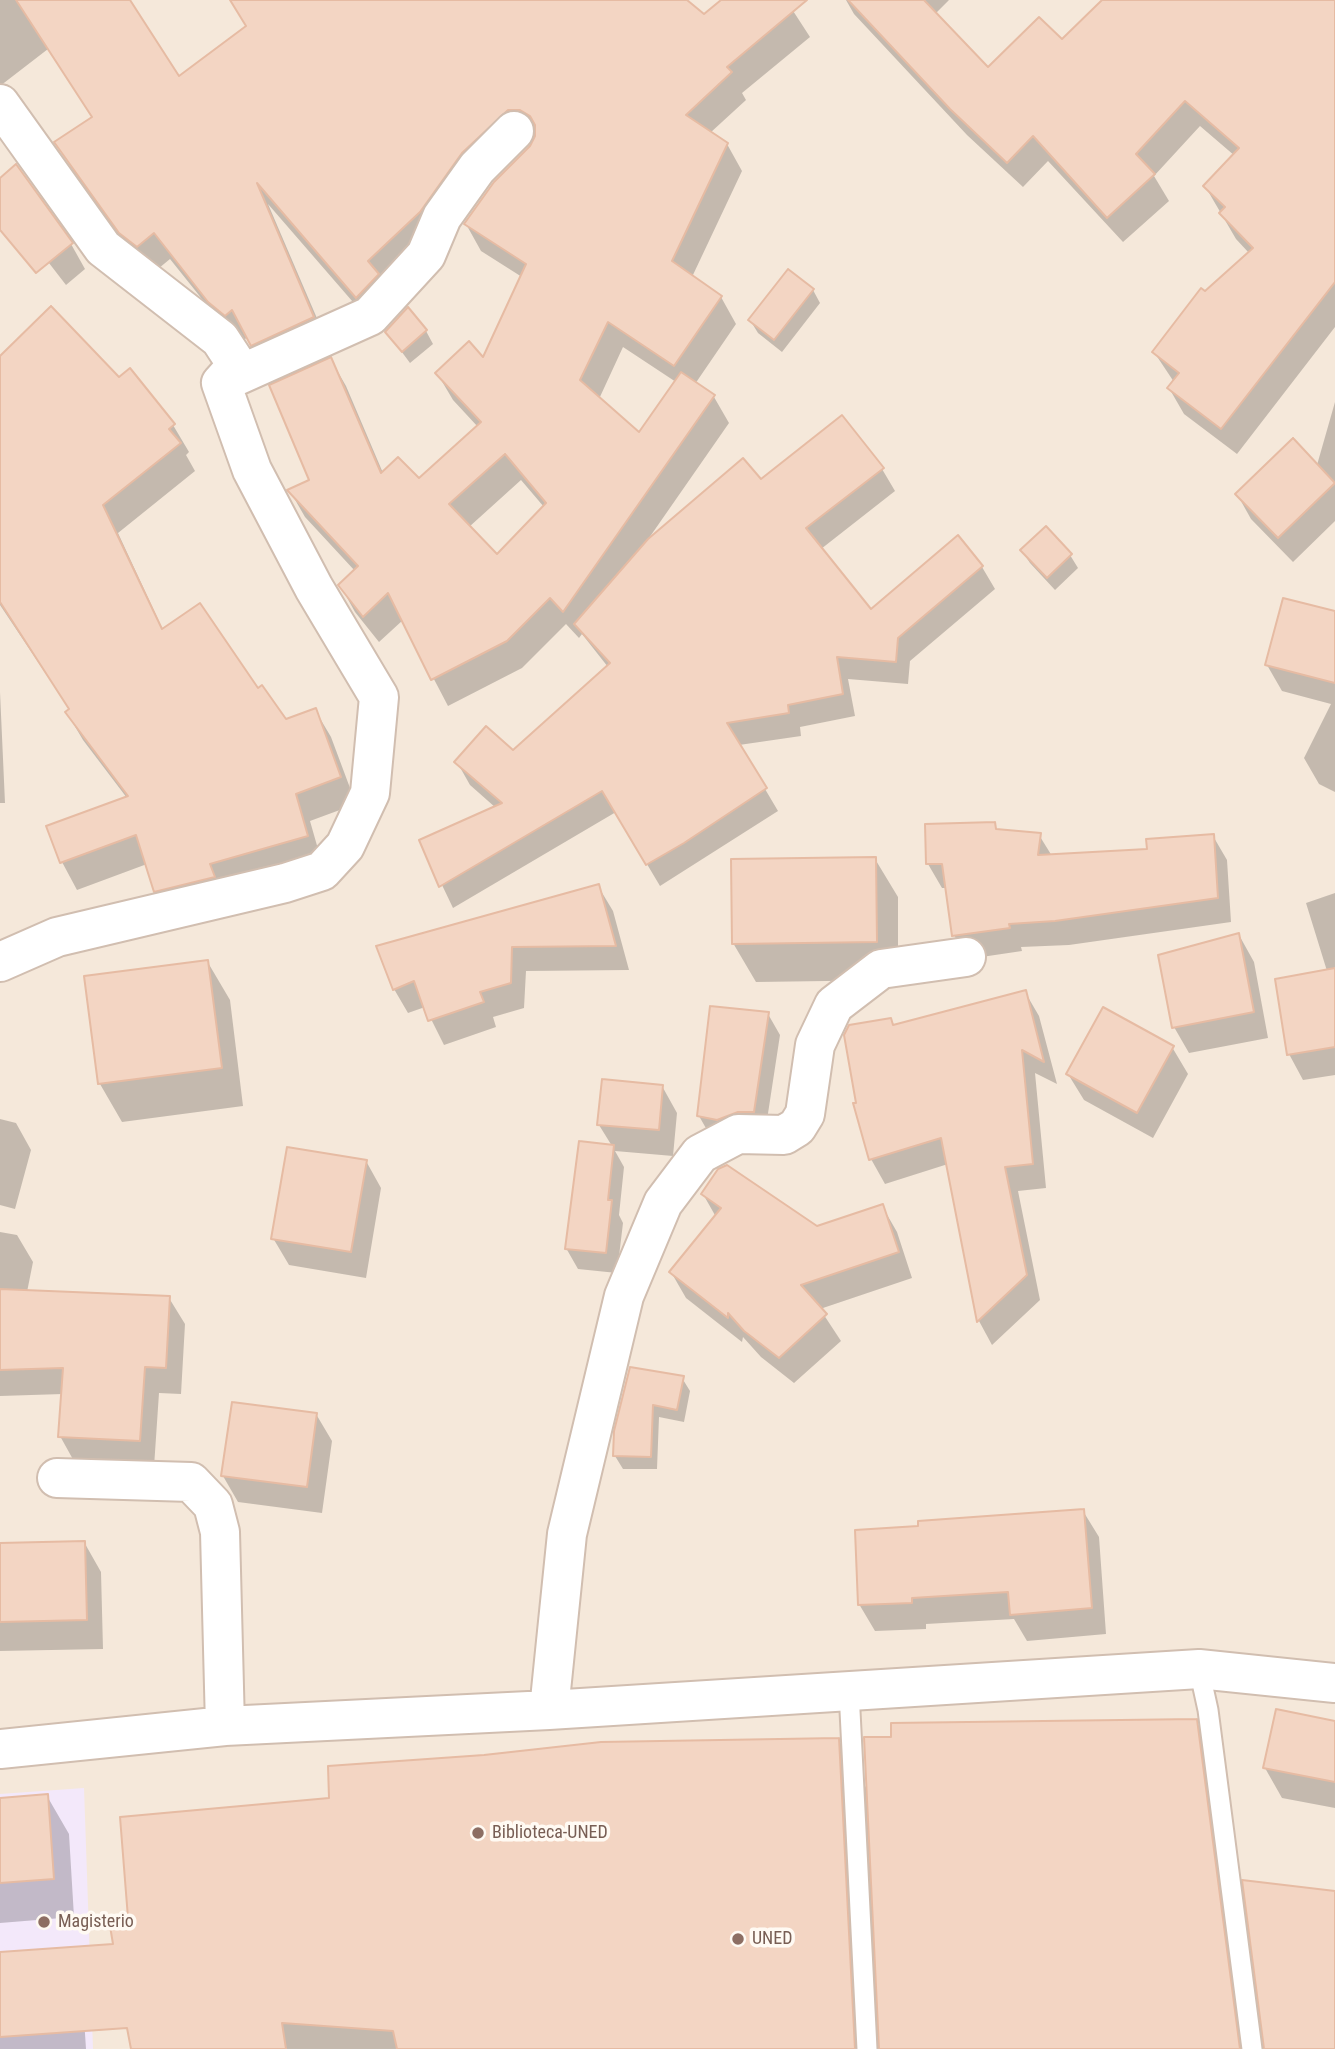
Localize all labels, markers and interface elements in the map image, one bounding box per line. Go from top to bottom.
place label: Biblioteca-UNED [492,1822,608,1844]
marker: Biblioteca-UNED [470,1825,486,1841]
place label: Magisterio [58,1911,134,1933]
marker: Magisterio [36,1914,52,1930]
place label: UNED [752,1928,792,1950]
marker: UNED [730,1931,746,1947]

